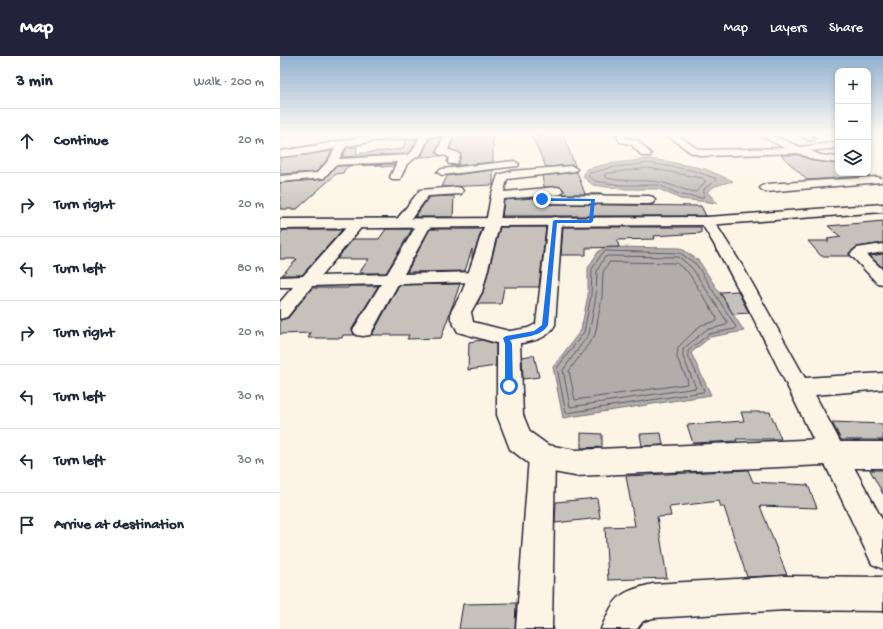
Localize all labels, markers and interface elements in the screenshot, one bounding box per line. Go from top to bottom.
text: Map [20,17,53,40]
text: Map [724,20,748,37]
text: Layers [770,20,807,37]
text: Share [829,20,863,37]
map controls [835,68,871,176]
button: + [835,68,871,104]
text: 3 min [16,72,53,92]
text: Walk · 200 m [193,75,264,90]
button: − [835,104,871,140]
icon: ahead [16,130,38,152]
text: Continue [54,132,108,150]
text: 20 m [238,133,264,148]
button: layers [835,140,871,176]
route end [533,190,551,208]
icon: right [16,194,38,216]
text: Turn right [54,196,114,214]
text: 20 m [238,197,264,212]
icon: left [16,258,38,280]
text: Turn left [54,260,105,278]
text: 80 m [237,261,264,276]
icon: right [16,322,38,344]
text: Turn right [54,324,114,342]
text: 20 m [238,325,264,340]
route start [500,377,518,395]
icon: left [16,386,38,408]
text: Turn left [54,388,105,406]
text: 30 m [238,389,264,404]
icon: left [16,450,38,472]
text: Turn left [54,452,105,470]
text: 30 m [238,453,264,468]
icon: arrive [16,514,38,536]
text: Arrive at destination [54,516,184,534]

